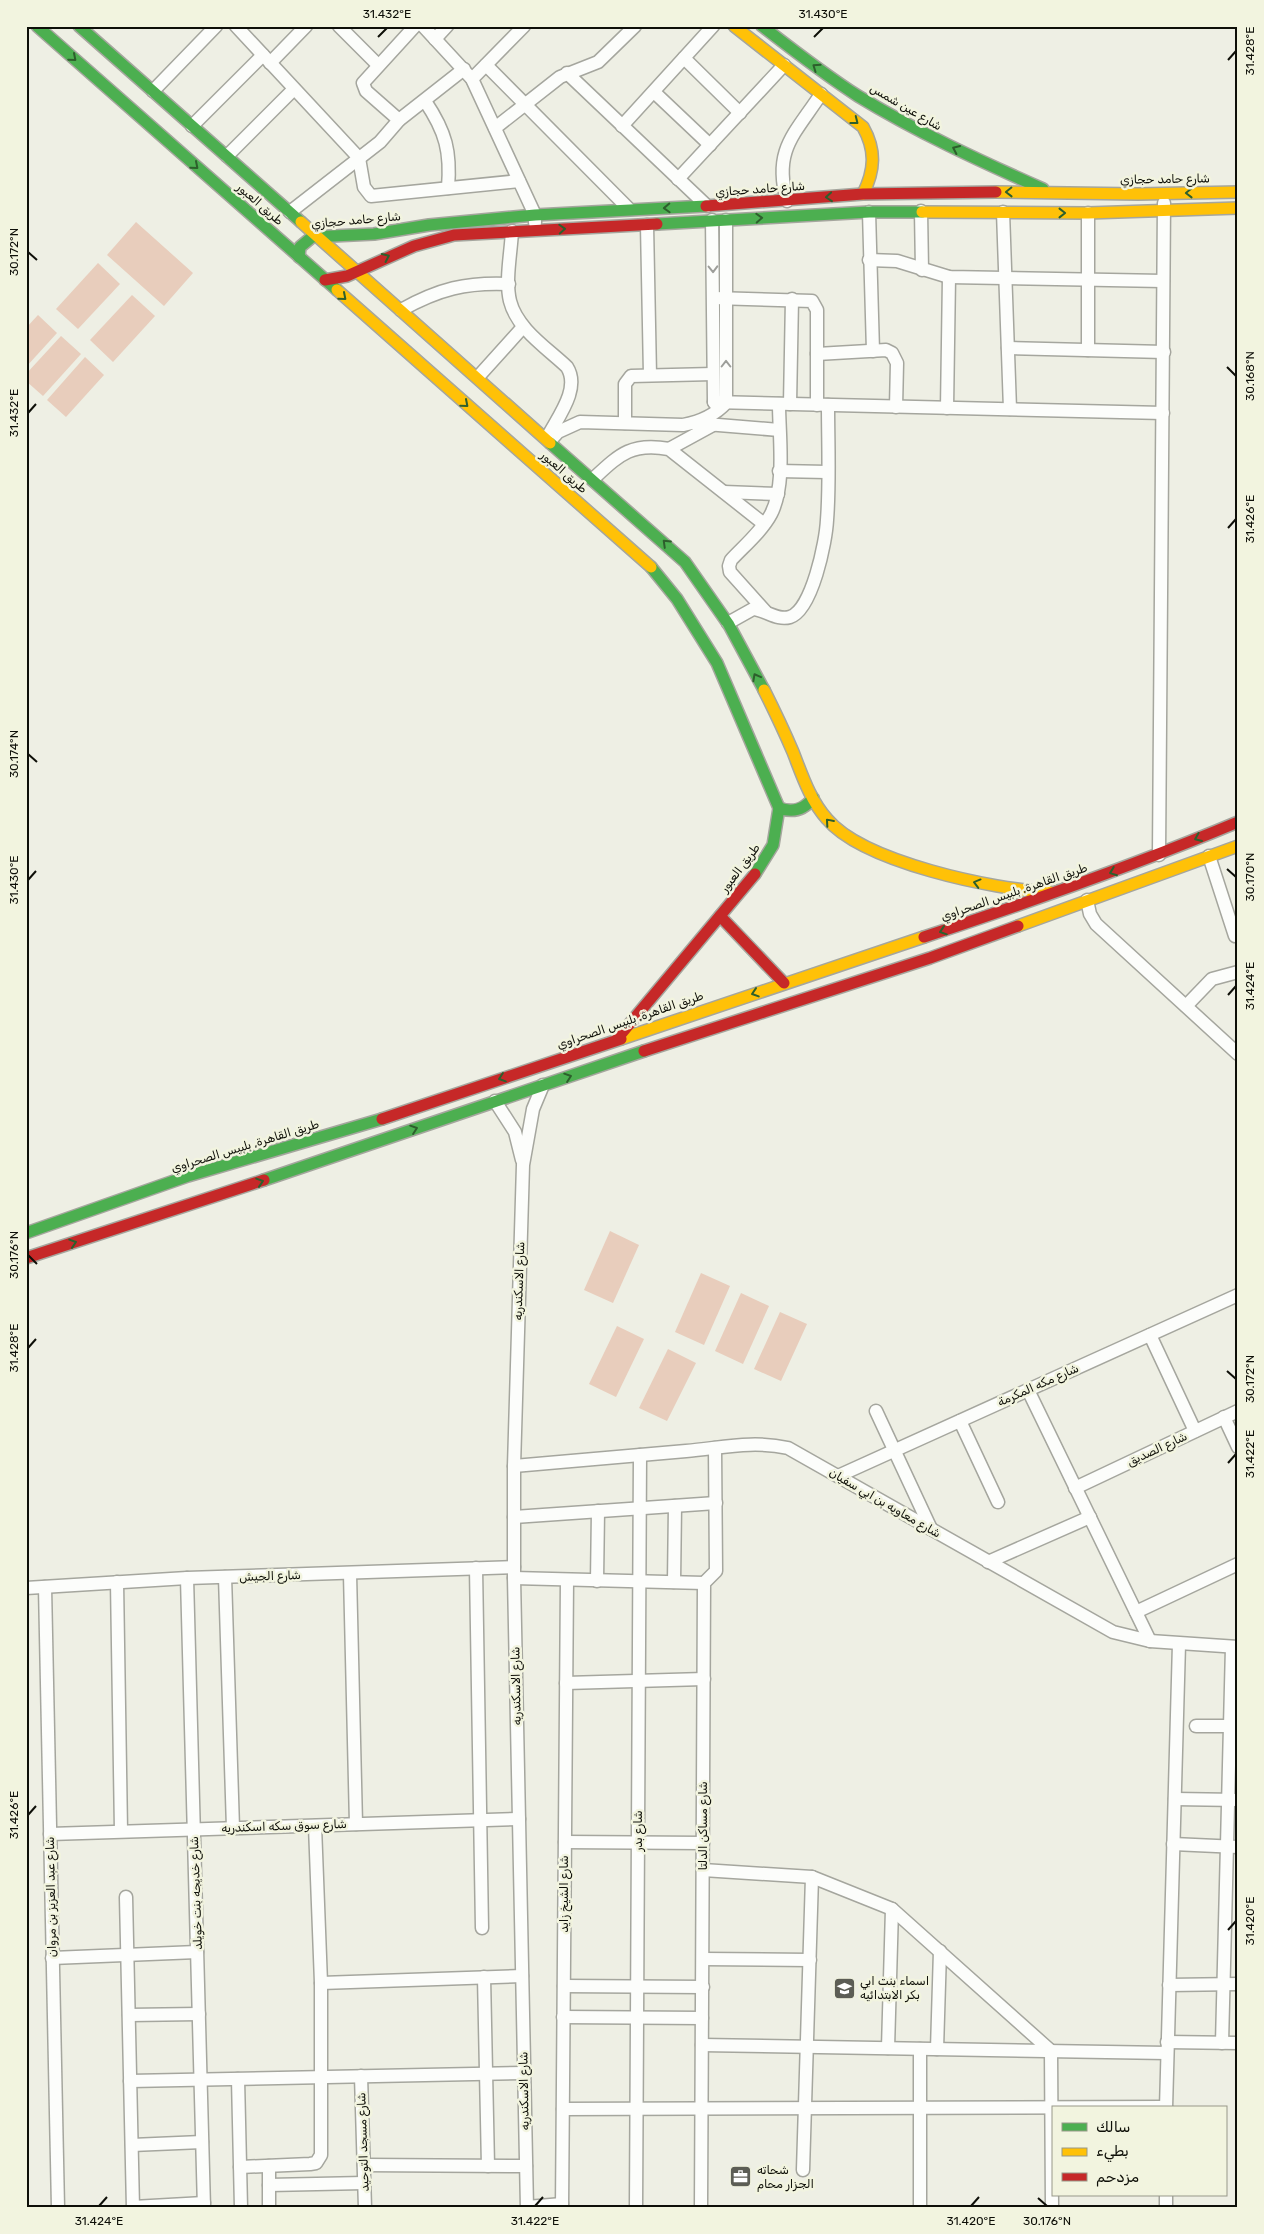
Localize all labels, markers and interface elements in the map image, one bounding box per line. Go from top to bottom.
text: 31.432°E [363,7,411,21]
text: 31.430°E [798,7,848,21]
text: 31.428°E [1243,26,1257,76]
one-way arrow [68,53,77,62]
one-way arrow [812,64,822,73]
street label: شارع عين شمس [867,81,944,135]
one-way arrow [849,115,858,123]
one-way arrow [952,145,961,155]
one-way arrow [190,160,199,169]
street label: شارع حامد حجازي [1120,171,1210,189]
street label: طريق العبور [232,179,286,229]
street label: شارع حامد حجازي [715,179,806,201]
one-way arrow [1005,187,1012,197]
one-way arrow [1185,188,1192,198]
one-way arrow [825,191,833,202]
one-way arrow [663,202,671,213]
one-way arrow [1058,208,1066,218]
street label: شارع حامد حجازي [311,209,402,233]
one-way arrow [756,212,764,223]
one-way arrow [559,223,567,234]
text: 30.172°N [7,228,21,276]
one-way arrow [381,252,390,263]
one-way arrow [708,266,718,273]
one-way arrow [338,291,347,300]
text: 30.168°N [1243,351,1257,401]
one-way arrow [721,359,731,367]
text: 31.432°E [7,389,21,437]
one-way arrow [460,398,469,407]
street label: طريق العبور [536,447,590,497]
text: 31.426°E [1243,495,1257,543]
one-way arrow [662,540,671,549]
one-way arrow [752,673,762,682]
text: 30.174°N [7,730,21,778]
one-way arrow [826,818,835,827]
one-way arrow [1194,831,1203,842]
street label: طريق العبور [717,841,764,896]
text: 30.170°N [1243,853,1257,901]
text: 31.430°E [7,855,21,905]
street label: طريق القاهرة, بلبيس الصحراوي [939,860,1090,925]
one-way arrow [1109,866,1118,876]
one-way arrow [973,878,982,889]
one-way arrow [939,925,948,935]
text: 31.424°E [1243,962,1257,1010]
one-way arrow [752,987,760,997]
street label: طريق القاهرة, بلبيس الصحراوي [555,988,706,1053]
one-way arrow [498,1072,507,1082]
one-way arrow [563,1073,572,1083]
street label: طريق القاهرة, بلبيس الصحراوي [169,1117,321,1176]
one-way arrow [410,1125,418,1135]
one-way arrow [256,1177,264,1187]
text: 30.176°N [7,1231,21,1279]
one-way arrow [68,1238,76,1248]
street label: شارع الاسكندريه [511,1241,529,1321]
text: 31.428°E [7,1323,21,1373]
text: 30.172°N [1243,1355,1257,1403]
street label: شارع مكه المكرمة [995,1361,1082,1411]
street label: شارع الصديق [1125,1429,1190,1471]
text: 31.422°E [1243,1430,1257,1478]
street label: شارع معاويه بن ابي سفيان [826,1465,943,1542]
street label: شارع الجيش [239,1568,301,1586]
street label: شارع الاسكندريه [508,1646,526,1725]
street label: شارع مساكن الدلتا [696,1781,712,1871]
text: 31.426°E [7,1791,21,1839]
street label: شارع بدر [631,1810,647,1853]
street label: شارع سوق سكه اسكندريه [221,1817,347,1837]
street label: شارع عبد العزيز بن مروان [43,1836,61,1957]
street label: شارع خديجه بنت خويلد [187,1836,207,1950]
street label: شارع الشيخ زايد [557,1855,573,1933]
text: 31.420°E [1243,1896,1257,1946]
place label: اسماء بنت ابي بكر الابتدائيه [860,1974,929,2003]
school or university icon: اسماء بنت ابي بكر الابتدائيه [832,1976,856,2000]
street label: شارع الاسكندريه [516,2051,534,2130]
street label: شارع مسجد التوحيد [354,2092,374,2192]
legend [1052,2106,1226,2196]
text: سالك [1096,2118,1131,2136]
text: بطيء [1096,2142,1129,2163]
place label: شحاته الجزار محام [757,2163,814,2193]
office icon: شحاته الجزار محام [729,2165,753,2189]
text: مزدحم [1096,2168,1139,2187]
text: 31.424°E [75,2214,123,2228]
text: 31.422°E [511,2214,559,2228]
text: 31.420°E [946,2214,996,2228]
text: 30.176°N [1023,2214,1071,2228]

